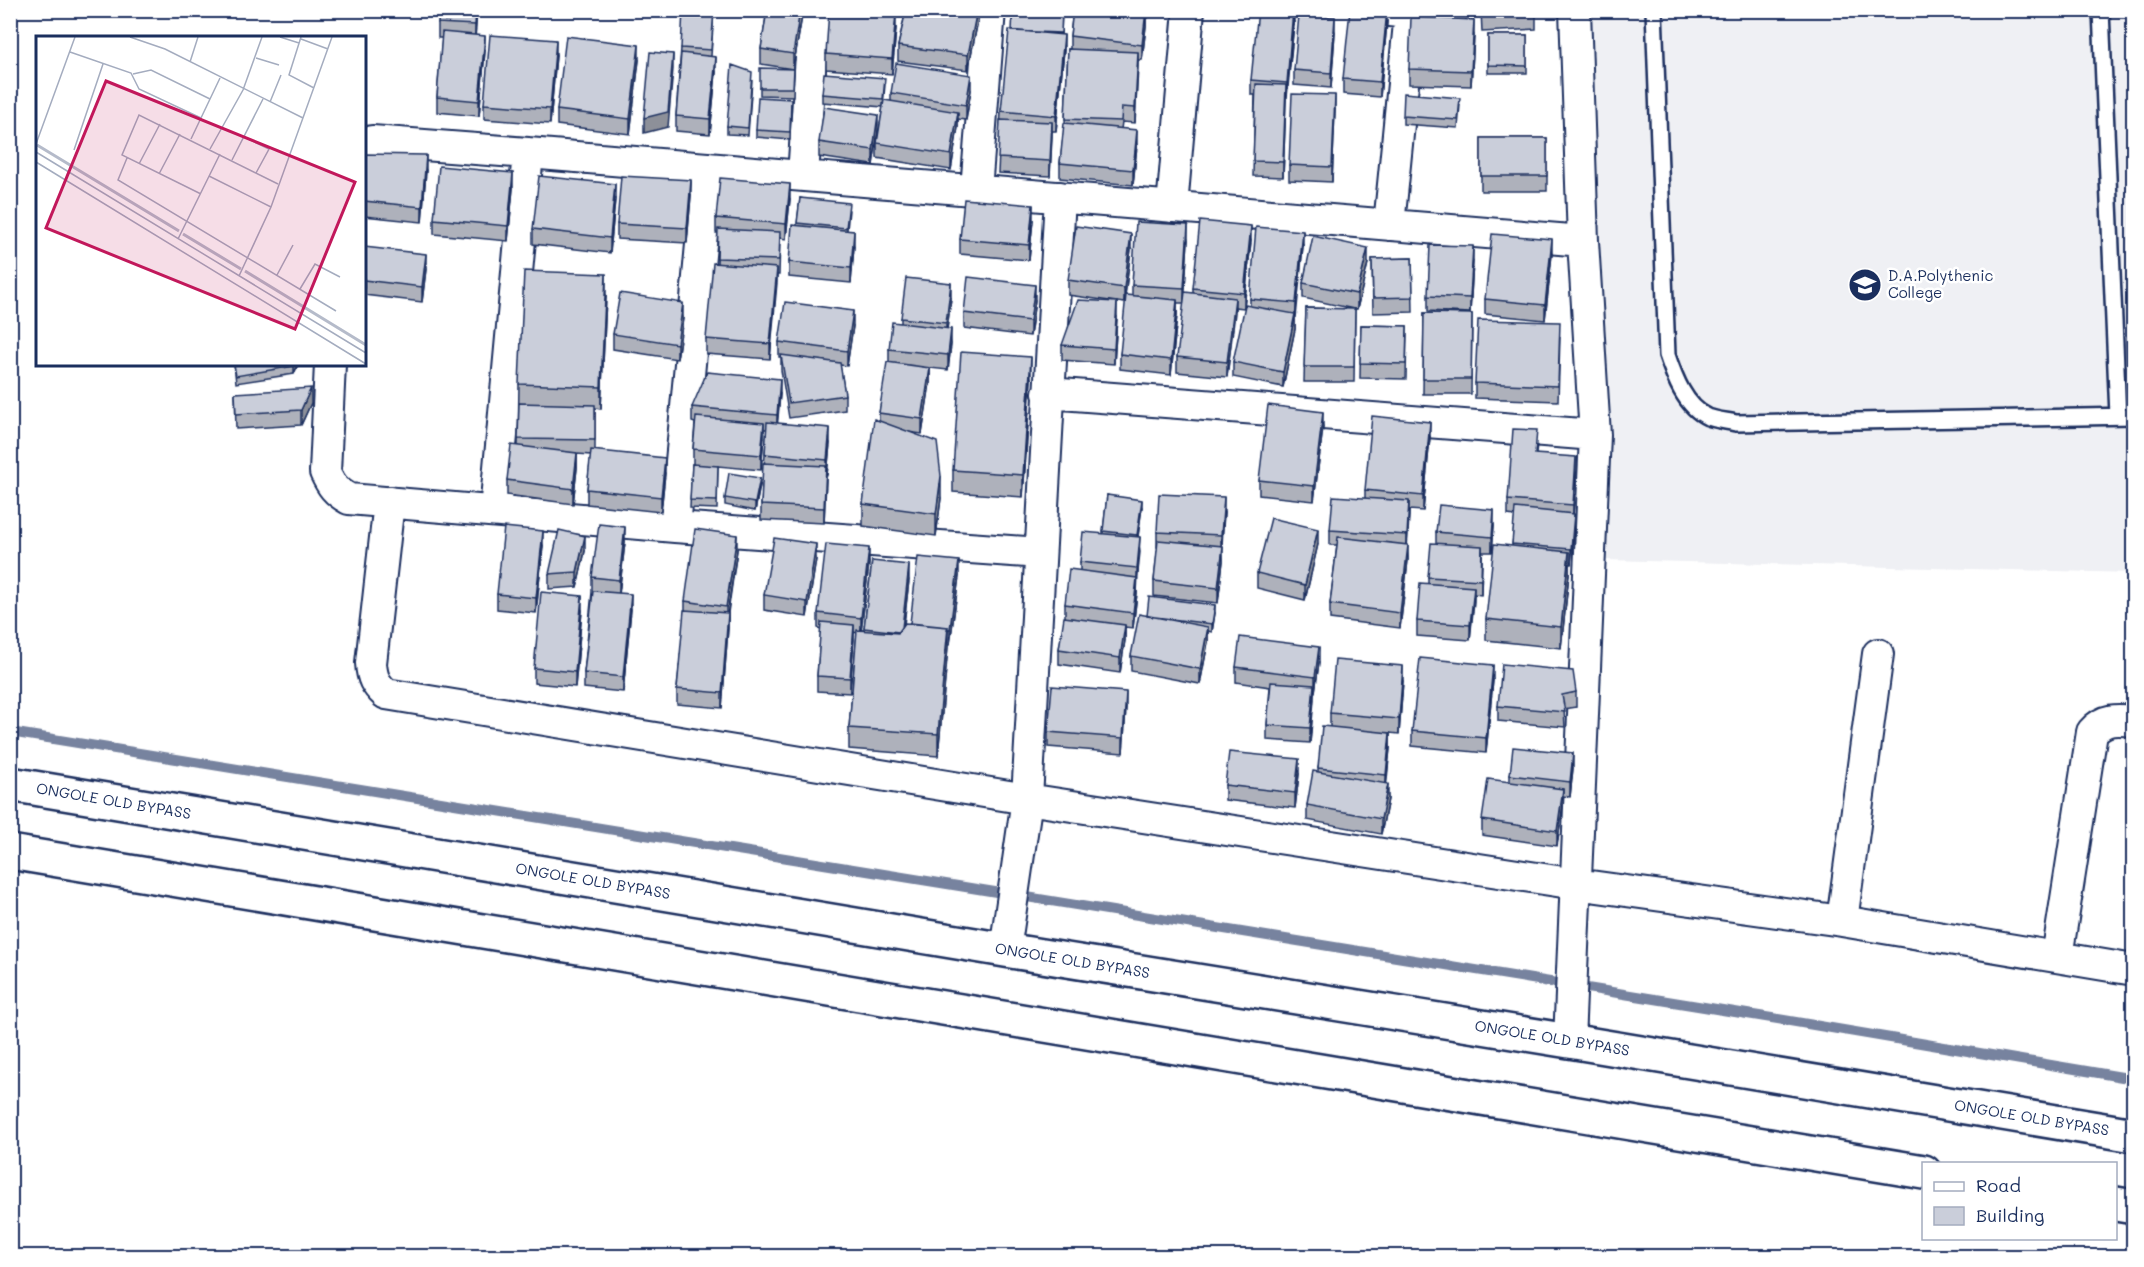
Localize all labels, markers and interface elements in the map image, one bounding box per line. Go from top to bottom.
inset map [36,36,366,366]
place label: D.A.Polythenic College [1888,265,1993,302]
school or university icon: D.A.Polythenic College [1847,267,1883,303]
street label: ONGOLE OLD BYPASS [35,778,193,823]
street label: ONGOLE OLD BYPASS [514,858,672,903]
street label: ONGOLE OLD BYPASS [994,937,1151,982]
street label: ONGOLE OLD BYPASS [1473,1015,1631,1060]
street label: ONGOLE OLD BYPASS [1953,1094,2111,1140]
legend [1922,1162,2117,1240]
text: Road [1976,1173,2021,1197]
text: Building [1976,1203,2044,1227]

